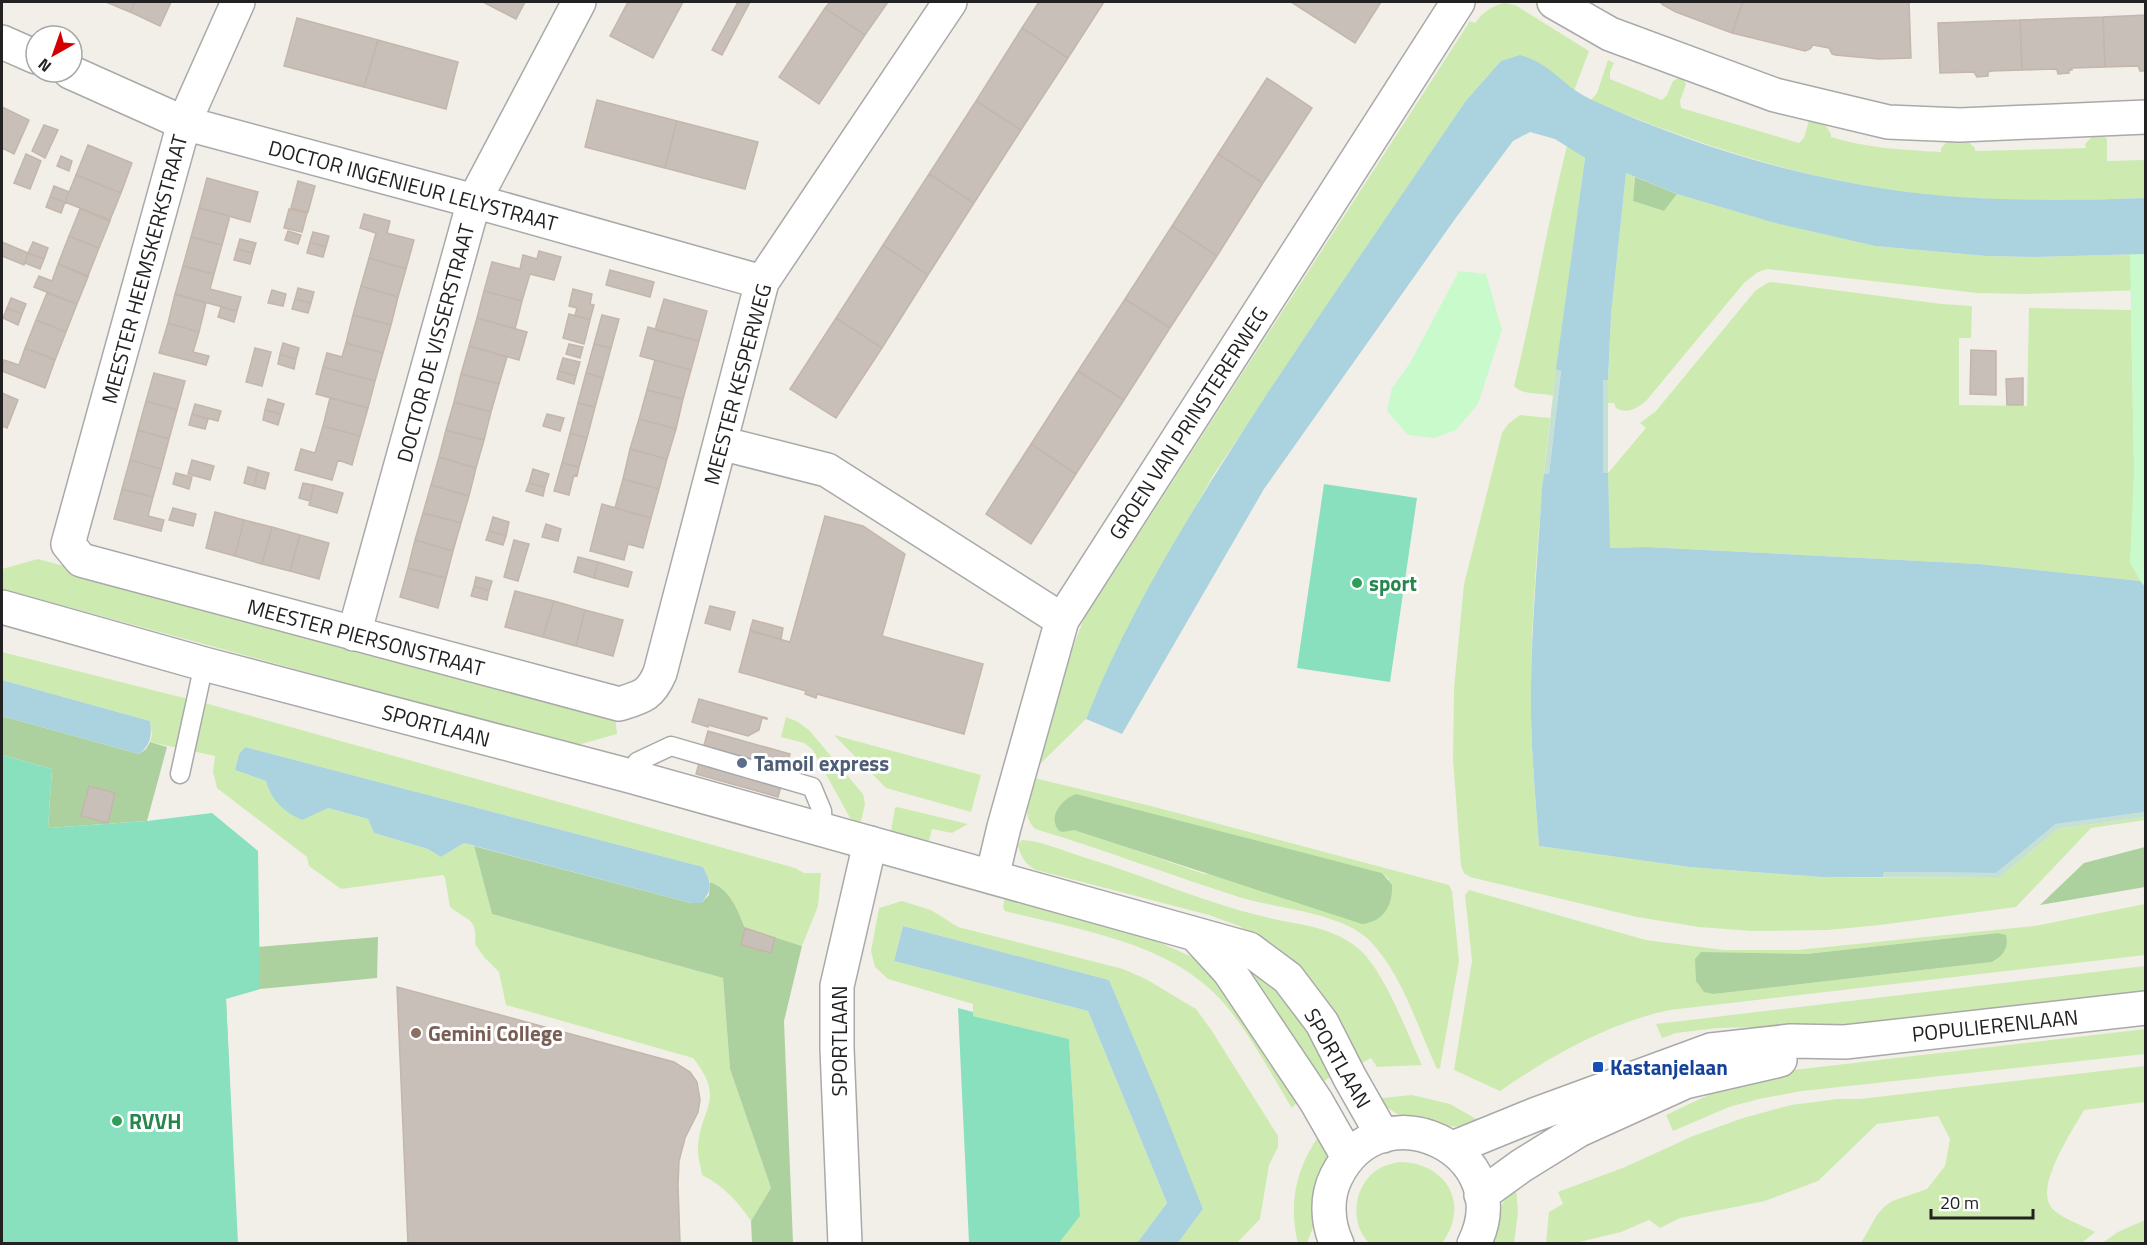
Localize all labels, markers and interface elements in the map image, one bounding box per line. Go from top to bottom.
north arrow [24,24,84,84]
text: N [32,53,56,78]
street label: MEESTER HEEMSKERKSTRAAT [93,131,195,407]
street label: DOCTOR INGENIEUR LELYSTRAAT [265,131,561,239]
street label: DOCTOR DE VISSERSTRAAT [388,220,482,466]
street label: MEESTER KESPERWEG [695,280,779,488]
street label: GROEN VAN PRINSTERERWEG [1100,300,1276,546]
place label: sport [1369,567,1417,599]
marker: sport [1350,576,1364,590]
street label: MEESTER PIERSONSTRAAT [244,590,488,684]
street label: SPORTLAAN [378,695,494,755]
place label: Tamoil express [754,747,889,779]
marker: Tamoil express [735,756,749,770]
street label: SPORTLAAN [823,986,855,1096]
street label: POPULIERENLAAN [1910,1000,2080,1050]
street label: SPORTLAAN [1296,1002,1380,1114]
place label: Gemini College [428,1017,563,1049]
marker: Gemini College [409,1026,423,1040]
place label: Kastanjelaan [1610,1051,1728,1083]
marker: Kastanjelaan [1591,1060,1605,1074]
place label: RVVH [129,1105,181,1137]
marker: RVVH [110,1114,124,1128]
scale bar [1931,1182,2033,1220]
text: 20 m [1940,1189,1979,1216]

